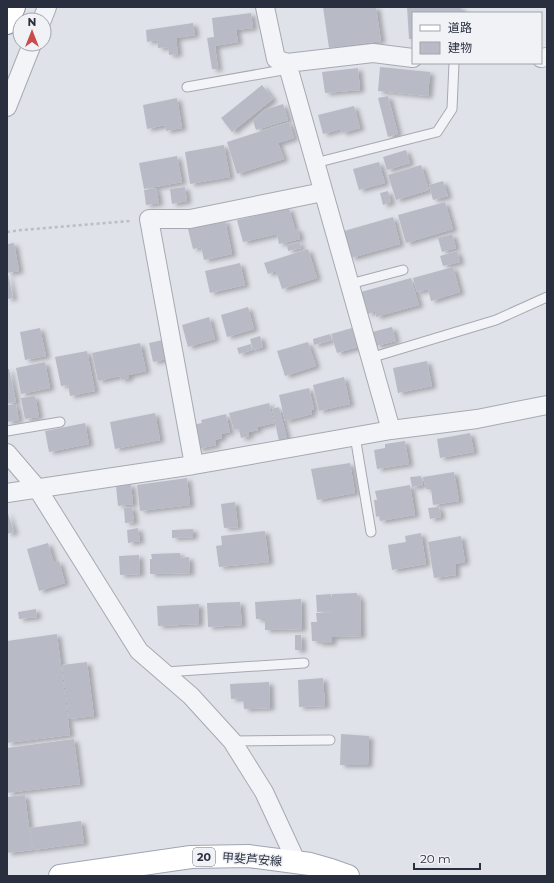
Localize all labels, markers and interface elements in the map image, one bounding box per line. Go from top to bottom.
north arrow [12,12,52,52]
legend [412,12,542,64]
text: N [28,15,36,29]
text: 道路 [448,20,472,35]
text: 建物 [448,40,472,55]
scale bar [414,845,480,871]
road number: 20 [193,848,215,866]
street label: 甲斐芦安線 [222,849,282,869]
text: 20 m [420,851,451,866]

